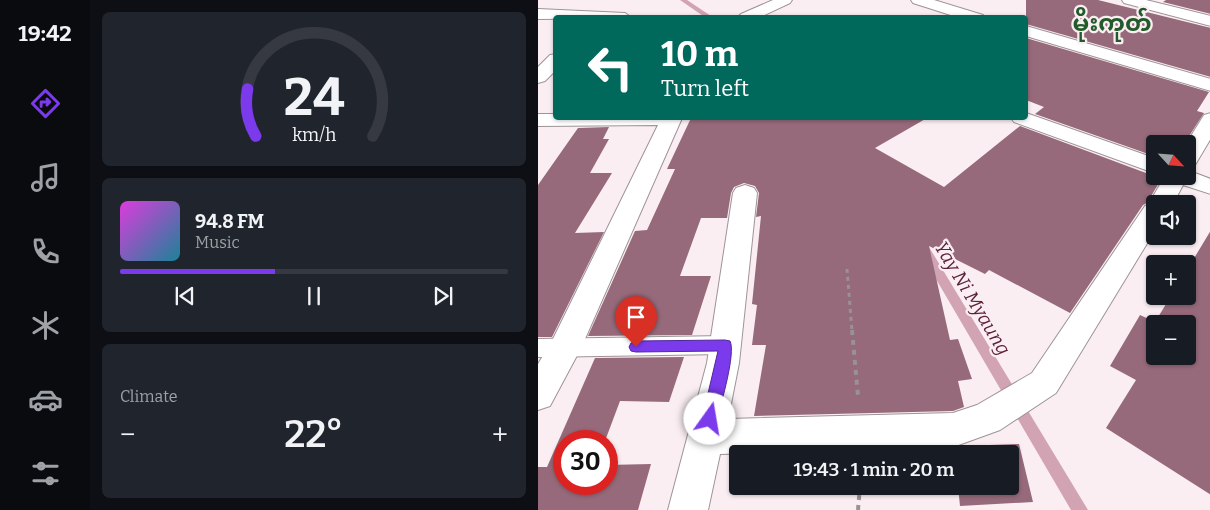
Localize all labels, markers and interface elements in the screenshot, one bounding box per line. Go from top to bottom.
district label: မိုးကုတ် [1072,7,1152,42]
text: 19:42 [18,20,72,47]
text: 10 m [661,33,738,75]
icon: left [578,35,643,100]
text: 24 [284,66,345,129]
text: Turn left [661,75,749,102]
icon: directions [28,86,63,121]
text: km/h [292,124,336,146]
north arrow [1146,135,1196,185]
map controls [1146,135,1196,365]
icon: music [28,160,63,195]
button: sound [1146,195,1196,245]
text: 94.8 FM [195,210,264,233]
text: Music [195,233,240,252]
icon: phone [28,234,63,269]
water label: Yay Ni Myaung [930,237,1015,359]
button: + [1146,255,1196,305]
icon: previous [171,282,199,310]
icon: pause [300,282,328,310]
icon: next [429,282,457,310]
pin [615,296,657,347]
icon: arrive [622,303,650,331]
icon: climate [28,308,63,343]
button: − [1146,315,1196,365]
icon: car [28,382,63,417]
text: Climate [120,387,178,406]
position arrow [683,392,735,444]
text: 22° [284,411,343,457]
text: − [120,418,135,451]
text: + [492,418,508,451]
speed limit sign: 30 [553,430,618,495]
icon: filters [28,456,63,491]
text: 19:43 · 1 min · 20 m [794,458,954,481]

